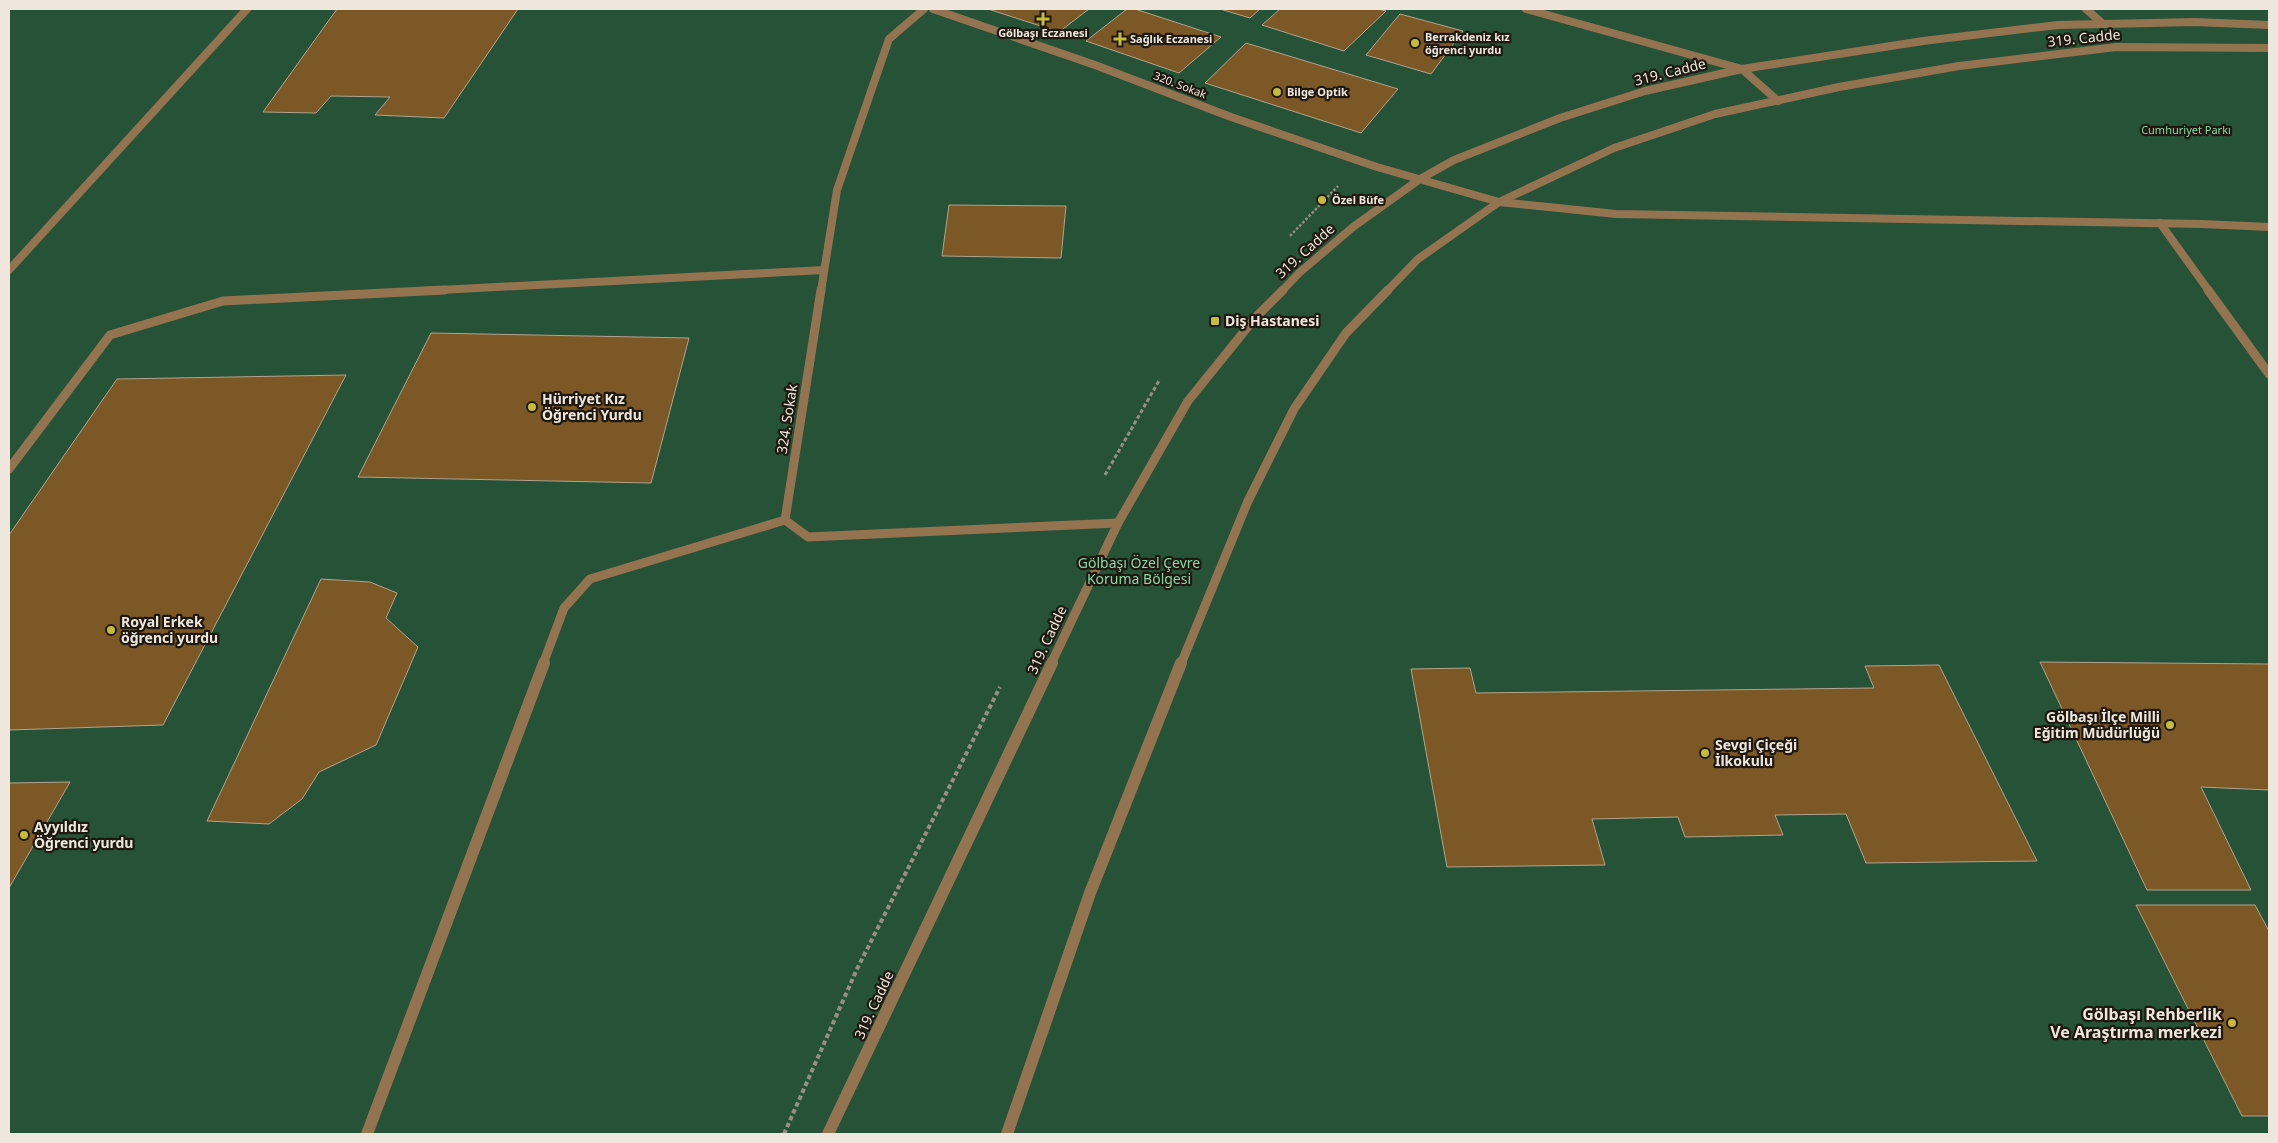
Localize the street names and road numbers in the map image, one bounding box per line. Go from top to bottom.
street label: 319. Cadde [2047,24,2121,51]
street label: 319. Cadde [1632,53,1708,90]
street label: 320. Sokak [1152,68,1209,101]
street label: 319. Cadde [1271,219,1338,282]
street label: 324. Sokak [772,382,801,455]
street label: 319. Cadde [1022,602,1071,677]
street label: 319. Cadde [849,967,898,1042]

